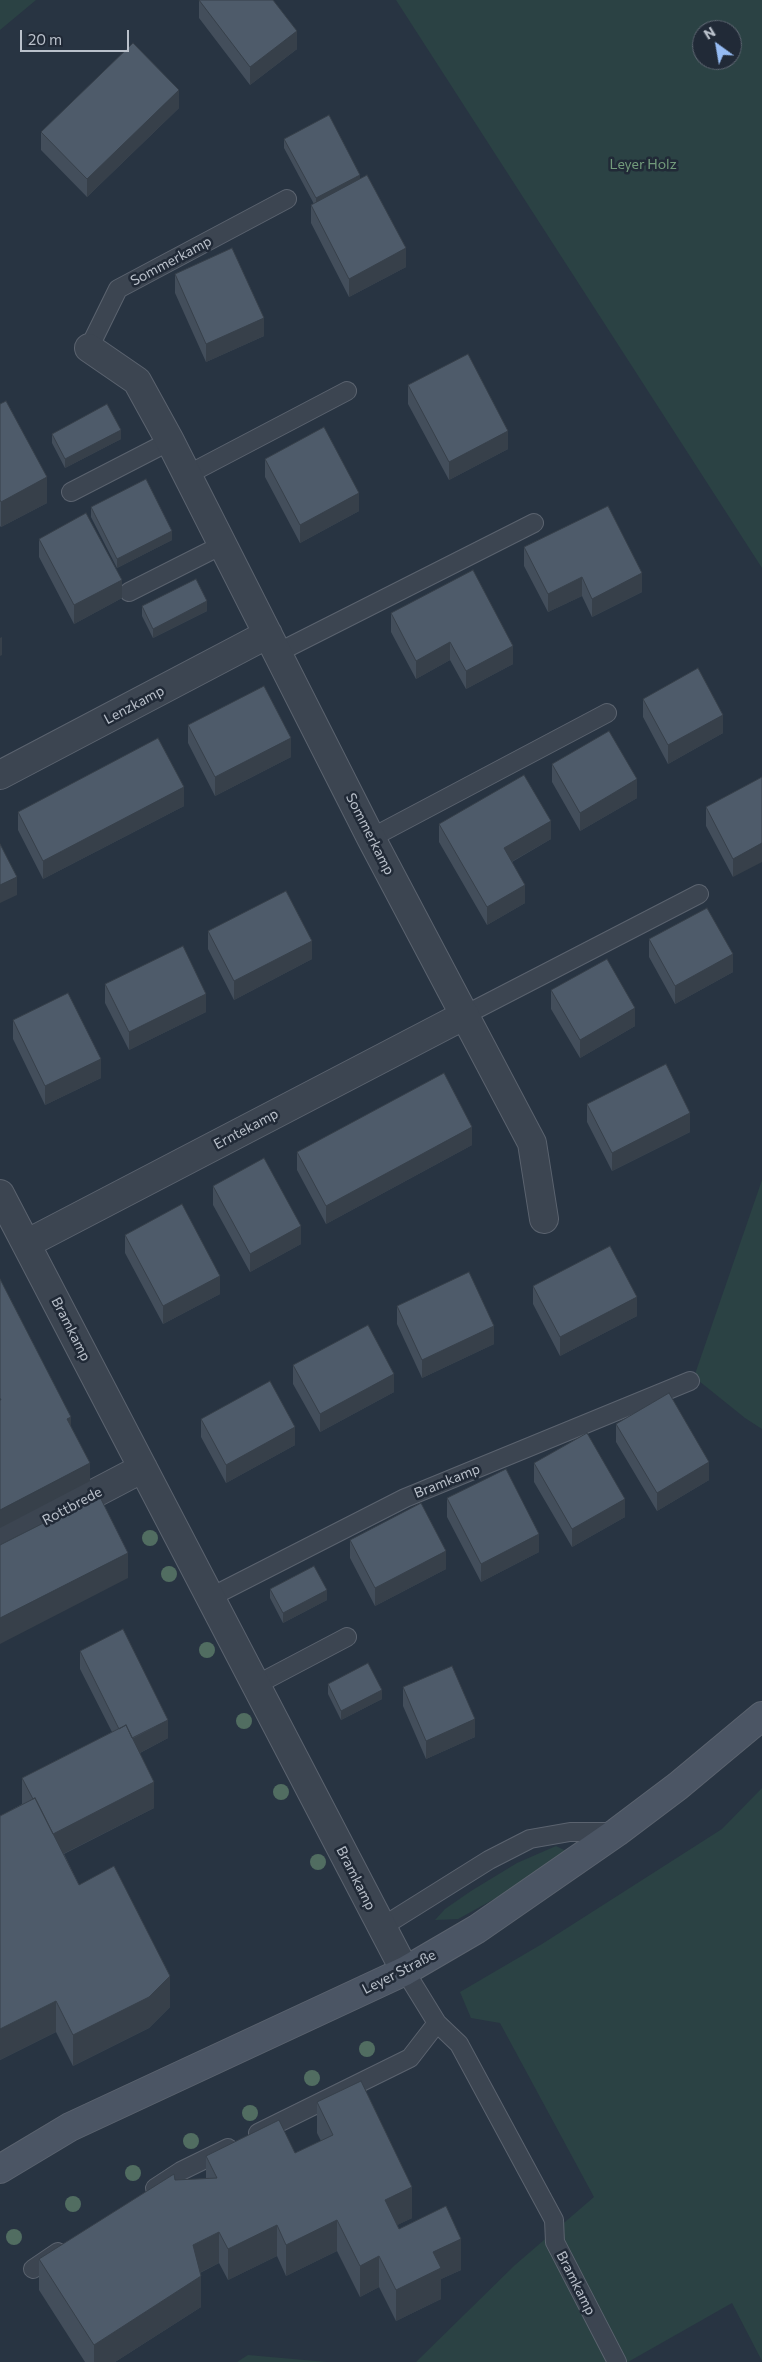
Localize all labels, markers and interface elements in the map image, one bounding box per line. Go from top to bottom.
scale bar [22,20,131,52]
north arrow [692,20,742,70]
text: N [700,23,718,43]
text: 20 m [28,30,62,48]
park label: Leyer Holz [609,156,677,172]
street label: Sommerkamp [128,233,214,289]
street label: Lenzkamp [101,682,167,728]
street label: Sommerkamp [342,790,398,878]
street label: Erntekamp [211,1105,281,1153]
street label: Bramkamp [48,1294,94,1364]
street label: Bramkamp [412,1460,482,1502]
street label: Rottbrede [39,1483,105,1529]
street label: Bramkamp [333,1843,379,1913]
street label: Leyer Straße [359,1946,439,1998]
street label: Bramkamp [553,2248,599,2318]

